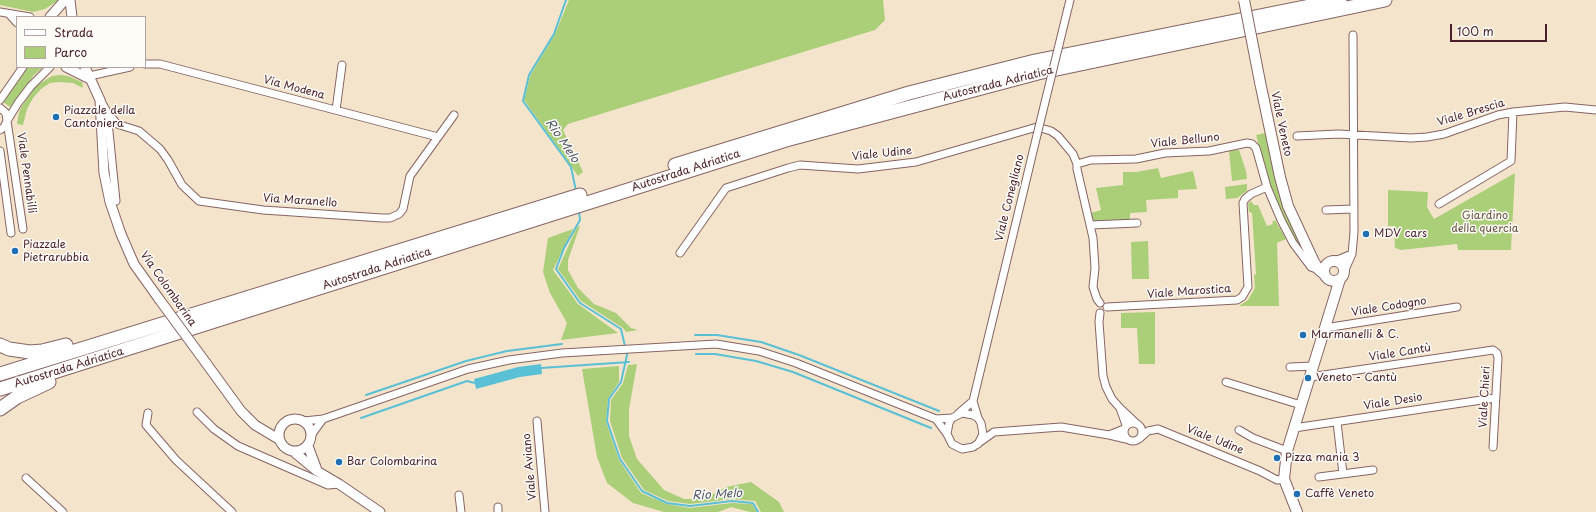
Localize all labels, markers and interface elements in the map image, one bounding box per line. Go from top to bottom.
legend [16,16,146,68]
scale bar [1452,16,1549,42]
text: 100 m [1457,22,1494,40]
text: Strada [54,23,93,41]
text: Parco [54,43,87,61]
street label: Autostrada Adriatica [941,64,1055,104]
street label: Via Modena [262,73,326,103]
street label: Viale Veneto [1268,90,1294,158]
street label: Viale Brescia [1436,97,1506,129]
place label: Piazzale della Cantoniera [64,104,135,130]
marker: Piazzale della Cantoniera [51,112,61,122]
water label: Rio Melo [542,116,582,166]
street label: Viale Belluno [1150,131,1220,151]
street label: Viale Pennabilli [14,132,38,214]
street label: Viale Udine [851,144,913,164]
street label: Autostrada Adriatica [630,147,742,195]
street label: Viale Conegliano [993,153,1027,243]
street label: Via Maranello [262,192,338,210]
park label: Giardino della quercia [1451,209,1519,235]
place label: MDV cars [1374,227,1427,241]
marker: MDV cars [1361,229,1371,239]
place label: Piazzale Pietrarubbia [23,238,89,264]
street label: Autostrada Adriatica [321,245,433,293]
marker: Piazzale Pietrarubbia [10,246,20,256]
street label: Via Colombarina [137,249,199,329]
street label: Viale Marostica [1147,282,1231,302]
street label: Viale Codogno [1350,295,1428,319]
place label: Marmanelli & C. [1311,328,1399,342]
marker: Marmanelli & C. [1298,330,1308,340]
street label: Viale Cantù [1368,342,1432,364]
street label: Autostrada Adriatica [13,345,125,391]
street label: Viale Chieri [1477,366,1493,428]
place label: Veneto - Cantù [1316,371,1397,385]
marker: Veneto - Cantù [1303,373,1313,383]
street label: Viale Desio [1363,391,1423,413]
street label: Viale Udine [1184,423,1246,457]
street label: Viale Aviano [520,433,540,501]
place label: Pizza mania 3 [1285,451,1360,465]
marker: Pizza mania 3 [1272,453,1282,463]
place label: Bar Colombarina [347,455,437,469]
marker: Bar Colombarina [334,457,344,467]
water label: Rio Melo [692,487,742,503]
place label: Caffè Veneto [1305,487,1374,501]
marker: Caffè Veneto [1292,489,1302,499]

